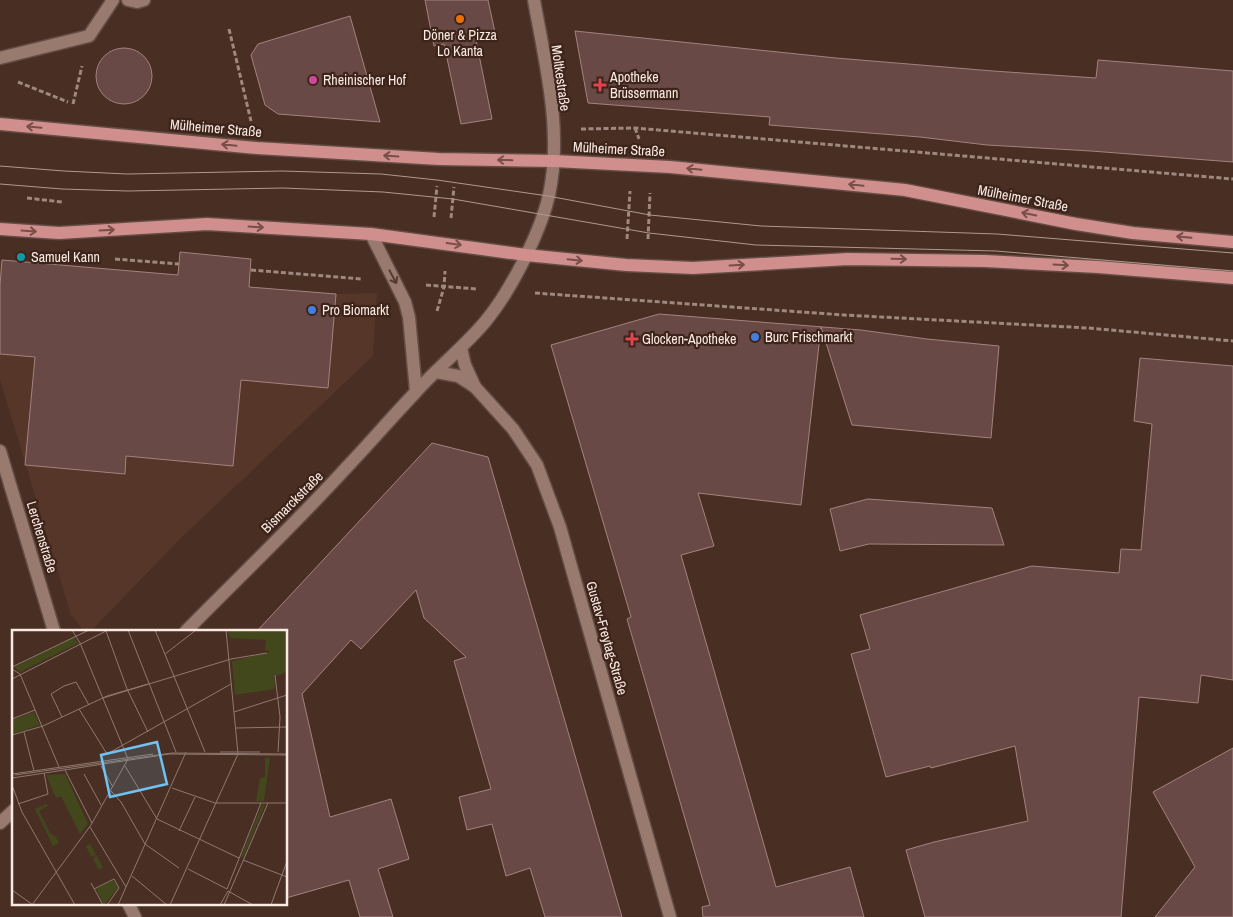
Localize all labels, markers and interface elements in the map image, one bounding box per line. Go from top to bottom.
marker: Döner & Pizza Lo Kanta [454,13,466,25]
place label: Döner & Pizza Lo Kanta [423,26,498,60]
street label: Moltkestraße [547,44,575,112]
place label: Apotheke Brüssermann [609,68,678,102]
place label: Rheinischer Hof [323,71,407,89]
marker: Rheinischer Hof [307,74,319,86]
marker: Apotheke Brüssermann [594,79,606,91]
street label: Mülheimer Straße [169,115,263,141]
one-way arrow [26,122,42,132]
street label: Mülheimer Straße [573,138,665,160]
one-way arrow [221,140,237,150]
one-way arrow [383,151,399,160]
one-way arrow [498,155,514,165]
one-way arrow [687,164,703,174]
one-way arrow [848,180,864,190]
street label: Mülheimer Straße [976,180,1070,216]
one-way arrow [1021,209,1037,219]
one-way arrow [248,223,264,232]
one-way arrow [99,226,115,235]
one-way arrow [21,227,37,236]
one-way arrow [1177,232,1193,242]
one-way arrow [445,239,461,249]
place label: Samuel Kann [31,248,100,266]
marker: Samuel Kann [15,251,27,263]
one-way arrow [566,255,582,264]
one-way arrow [891,255,907,264]
one-way arrow [728,261,744,270]
one-way arrow [1053,261,1069,270]
one-way arrow [389,269,398,284]
place label: Pro Biomarkt [322,301,389,319]
marker: Pro Biomarkt [306,304,318,316]
place label: Burc Frischmarkt [765,328,852,346]
place label: Glocken-Apotheke [642,330,736,348]
marker: Burc Frischmarkt [749,331,761,343]
marker: Glocken-Apotheke [626,333,638,345]
street label: Bismarckstraße [257,467,327,537]
street label: Lerchenstraße [23,499,61,575]
street label: Gustav-Freytag-Straße [582,579,632,697]
inset map [12,630,288,904]

